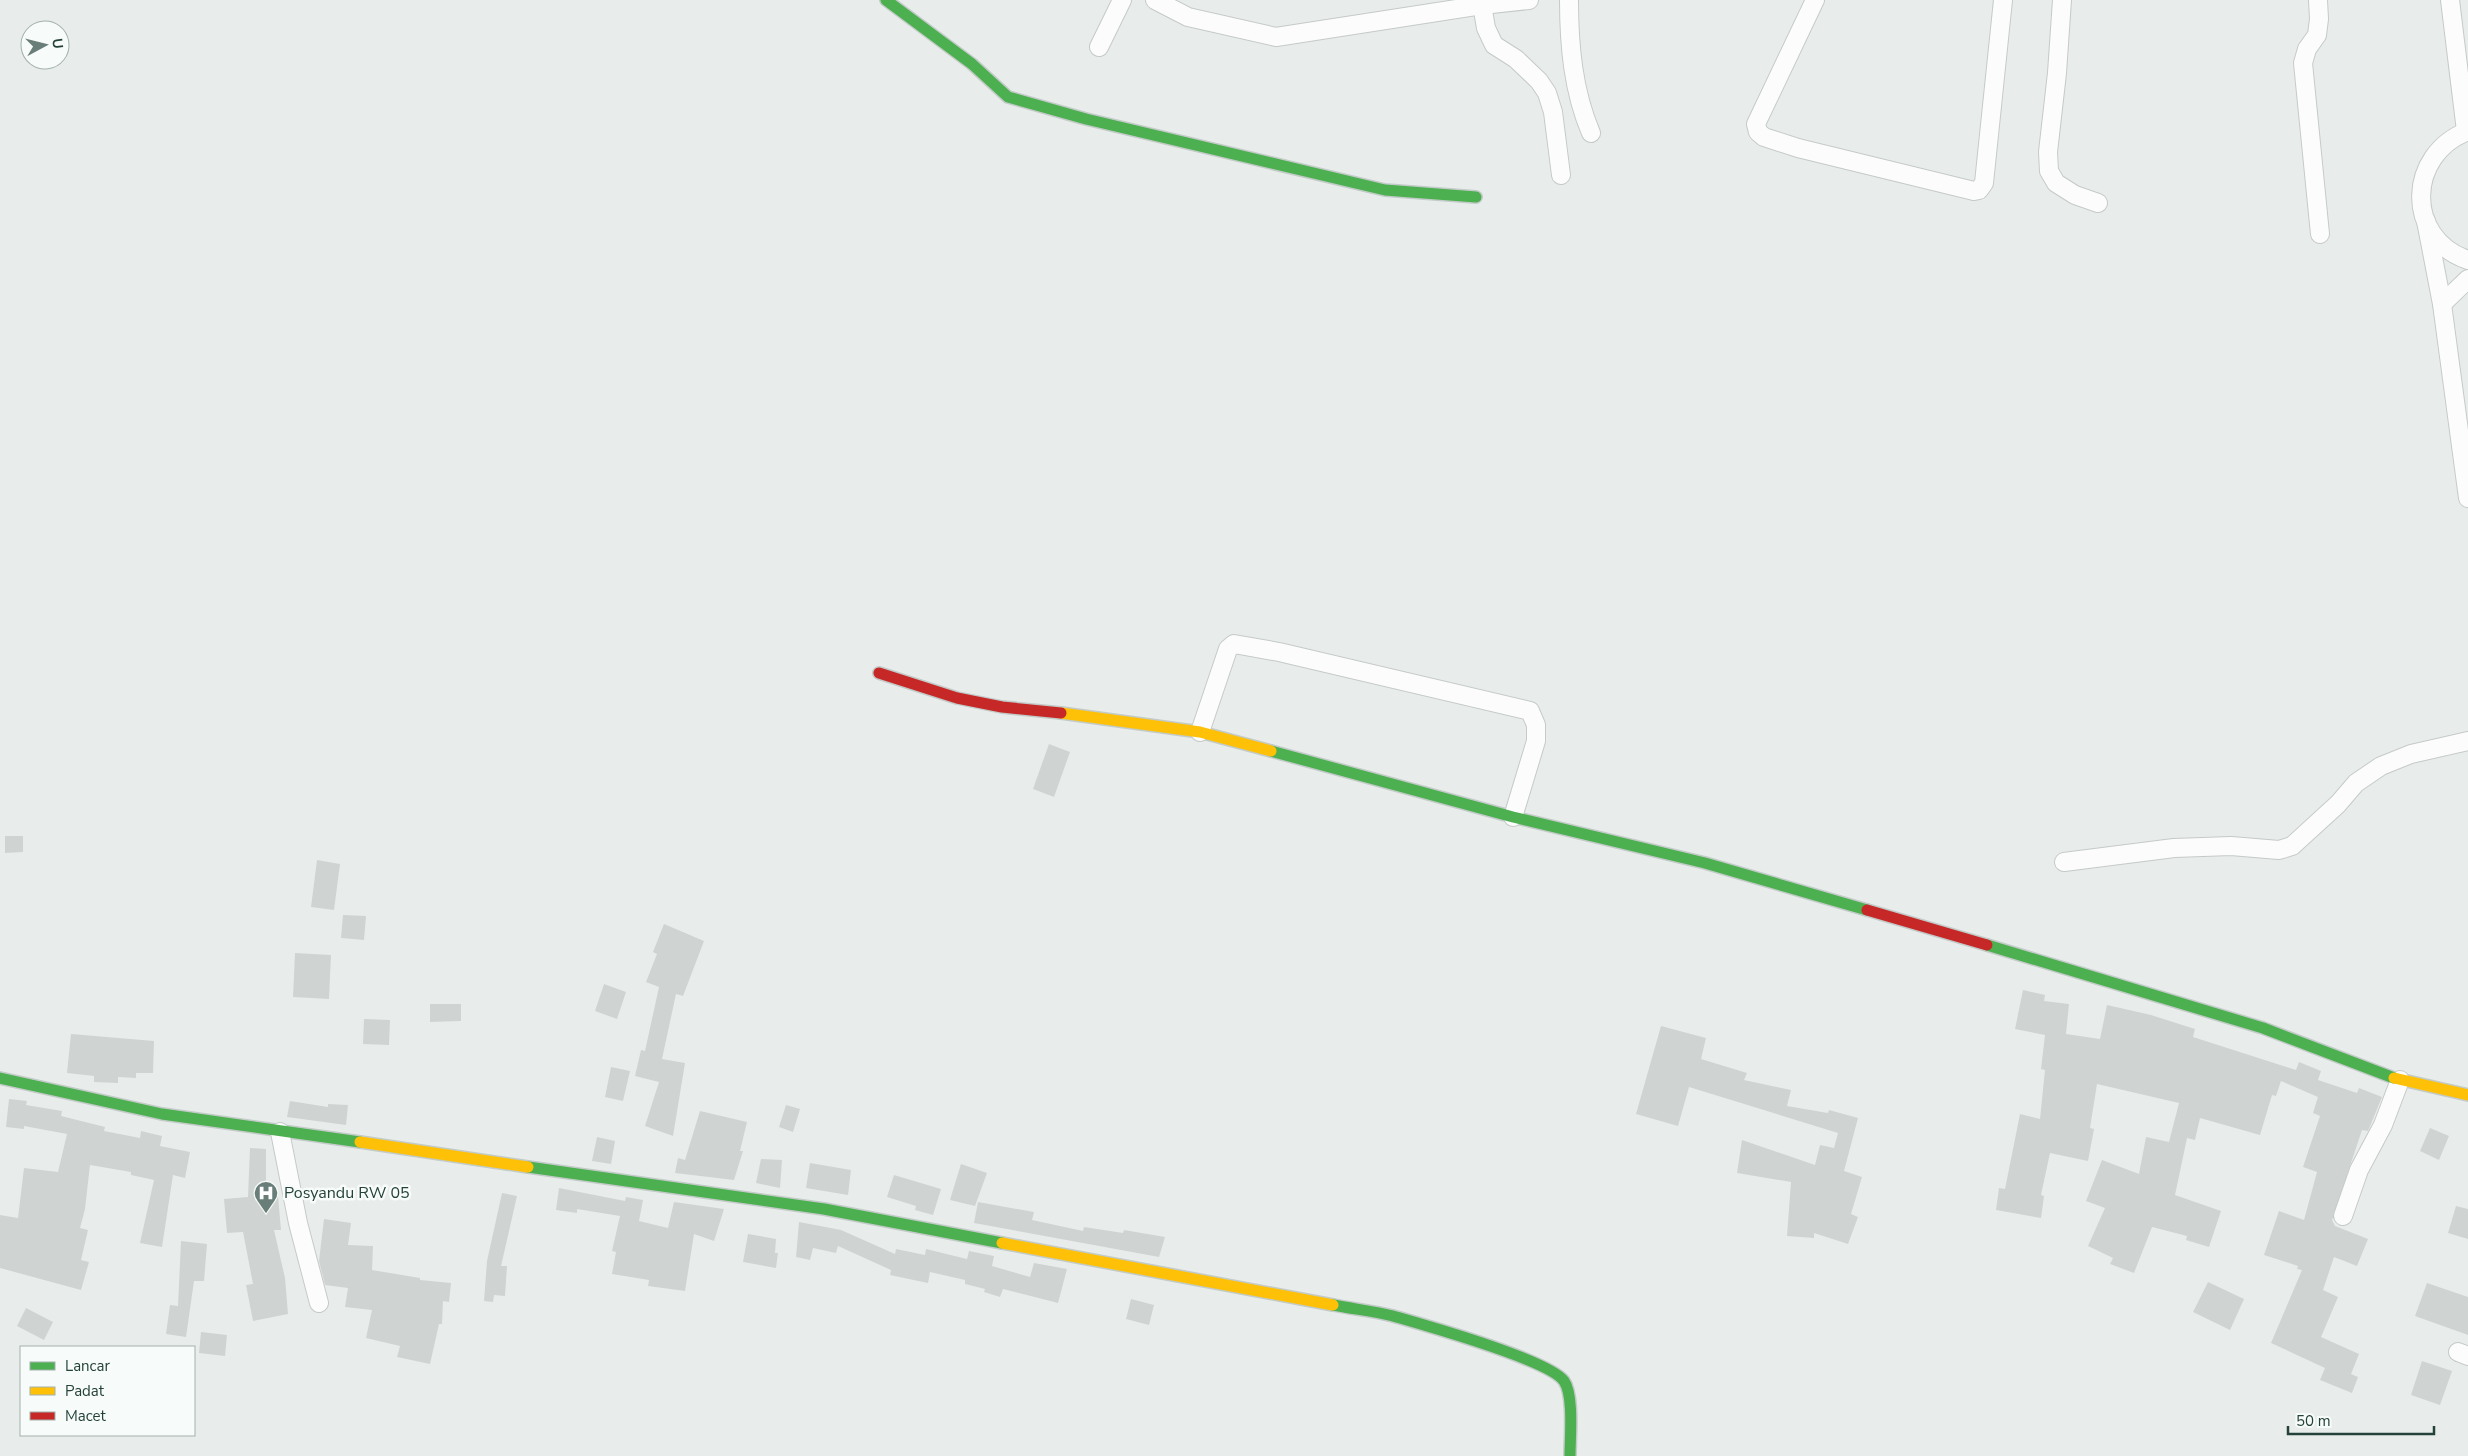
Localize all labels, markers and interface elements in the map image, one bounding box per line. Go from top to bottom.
north arrow [20,20,70,70]
text: U [47,37,67,50]
hospital icon: Posyandu RW 05 [253,1180,279,1214]
place label: Posyandu RW 05 [284,1182,410,1204]
legend [20,1346,195,1436]
text: Lancar [65,1356,110,1376]
text: Padat [65,1381,105,1401]
scale bar [2288,1404,2434,1436]
text: Macet [65,1406,107,1426]
text: 50 m [2296,1411,2331,1431]

